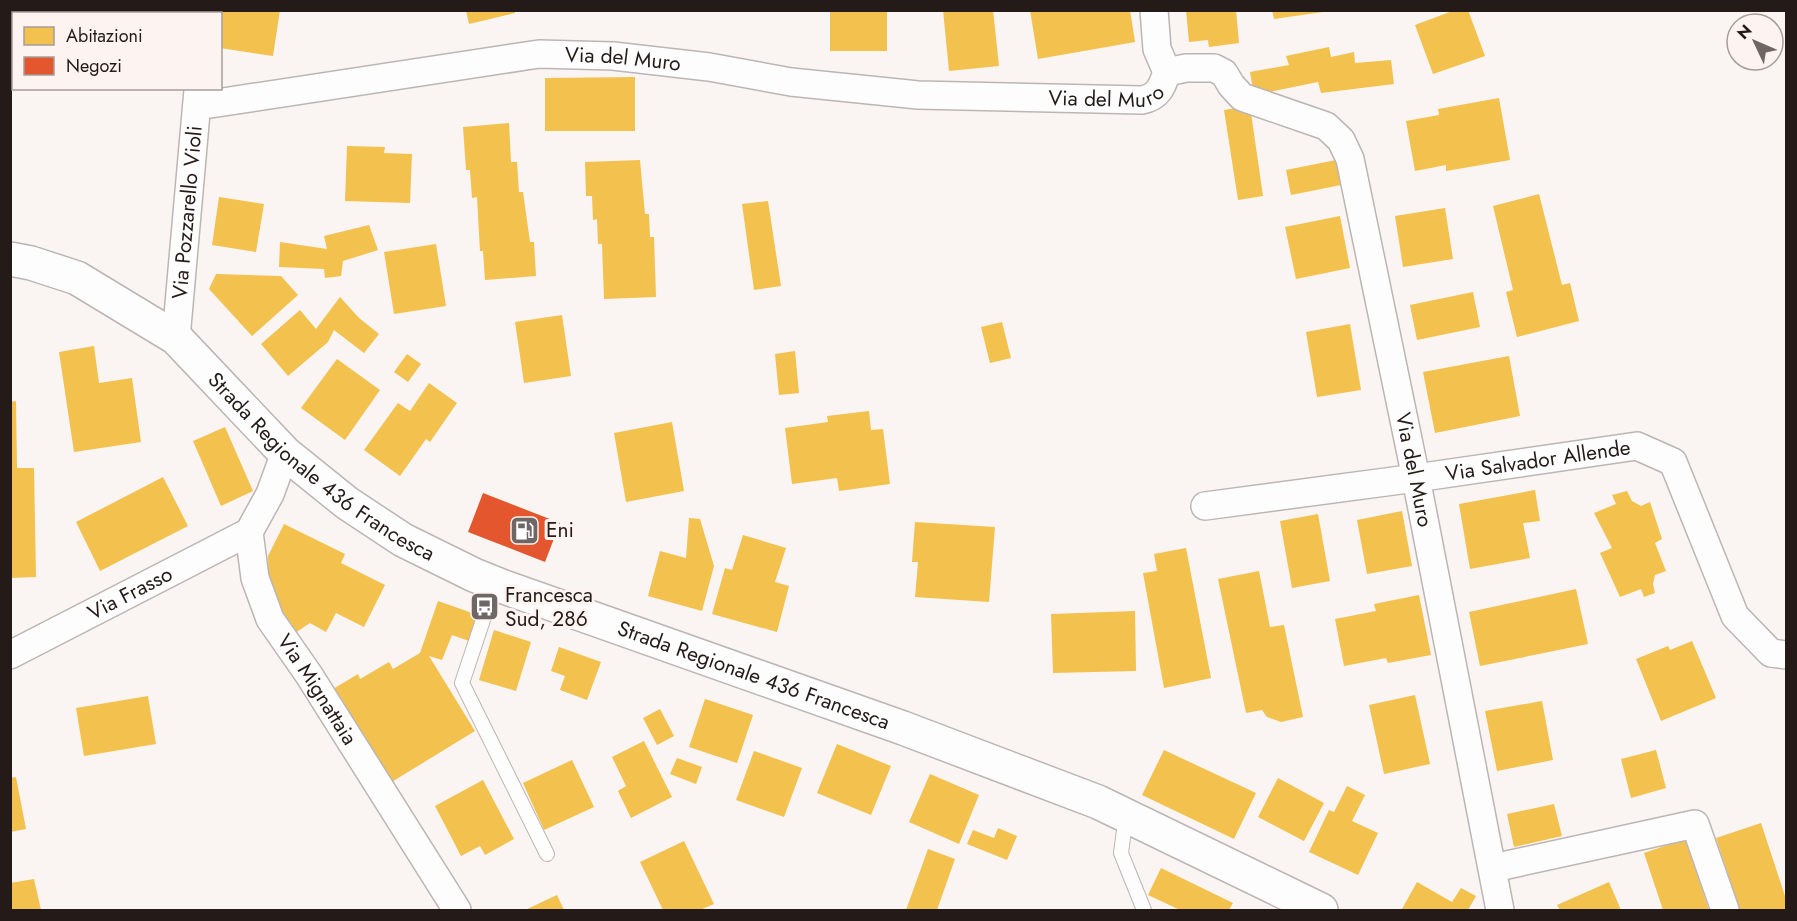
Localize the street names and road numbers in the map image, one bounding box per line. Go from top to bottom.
street label: Via del Muro [565,40,682,79]
street label: Via del Muro [1048,78,1172,115]
street label: Via Pozzarello Violi [164,124,210,301]
street label: Strada Regionale 436 Francesca [201,365,440,568]
street label: Via del Muro [1388,410,1440,529]
street label: Via Salvador Allende [1443,432,1633,489]
street label: Via Frasso [82,559,178,628]
street label: Strada Regionale 436 Francesca [613,613,894,737]
street label: Via Mignattaia [270,628,364,751]

